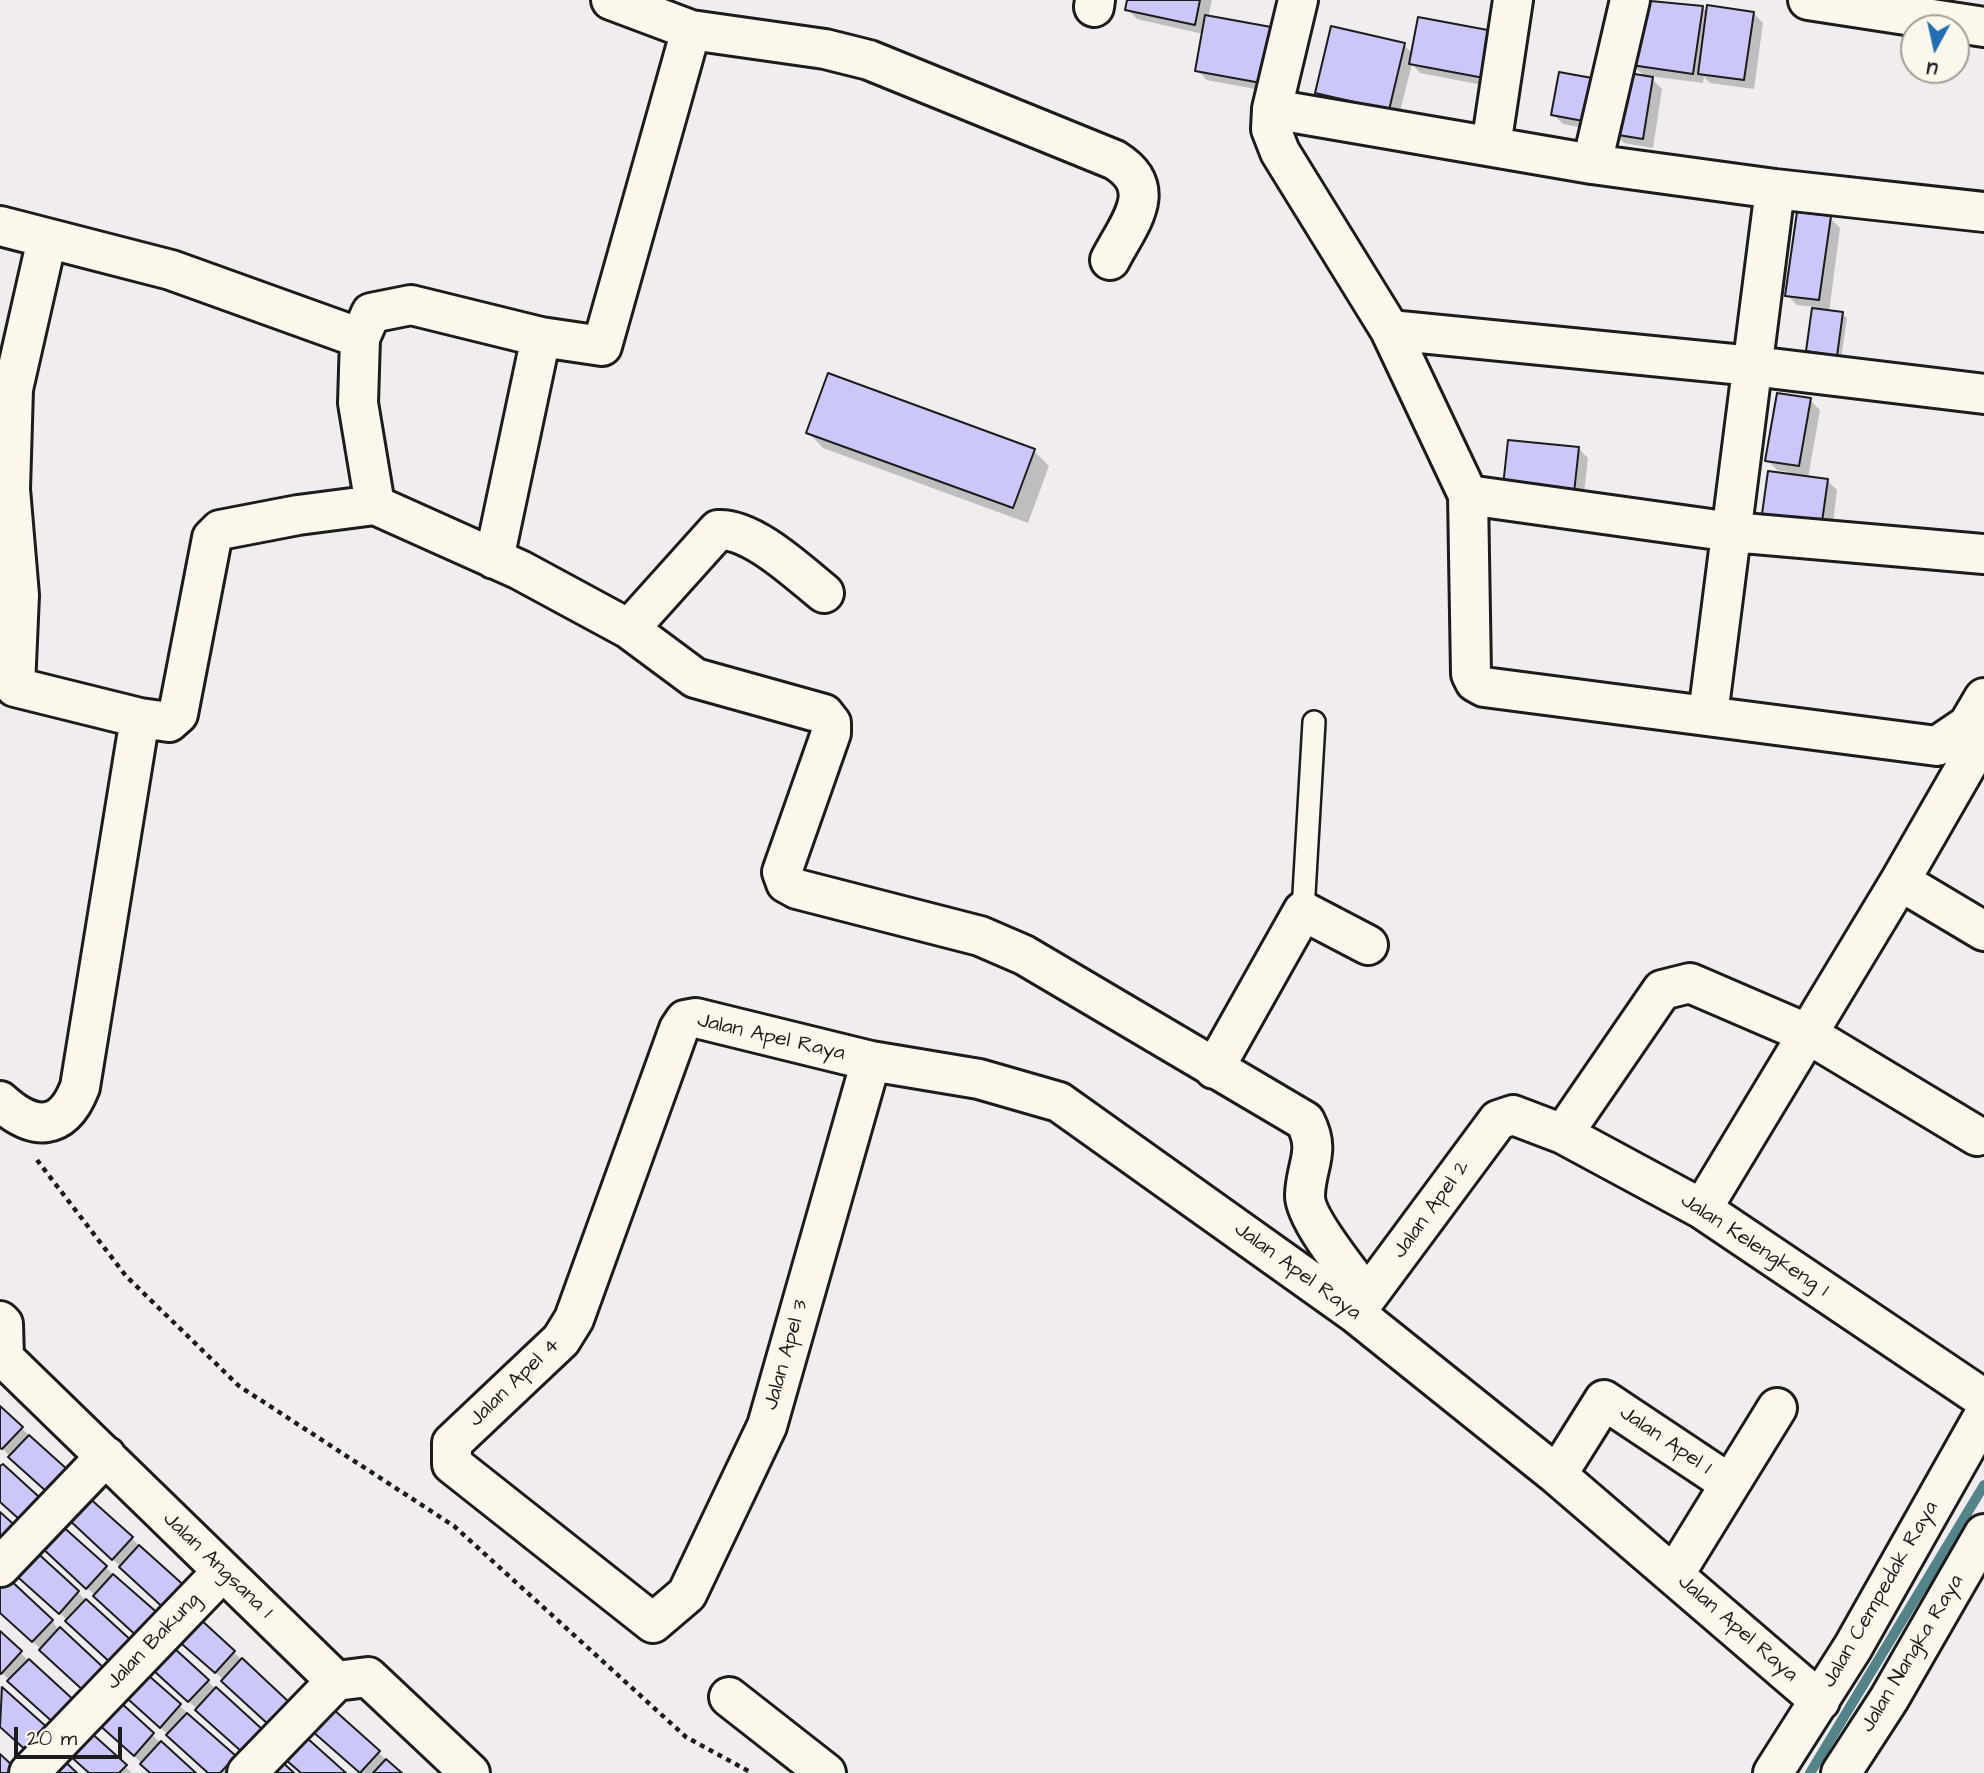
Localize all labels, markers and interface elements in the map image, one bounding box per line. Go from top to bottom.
north arrow [1900,14,1970,84]
text: U [1925,54,1939,82]
street label: Jalan Apel Raya [695,1009,847,1067]
street label: Jalan Apel 2 [1388,1156,1476,1264]
street label: Jalan Kelengkeng 1 [1675,1189,1833,1303]
street label: Jalan Apel Raya [1229,1217,1365,1327]
street label: Jalan Apel 3 [759,1297,815,1413]
street label: Jalan Apel 4 [464,1333,566,1433]
street label: Jalan Apel 1 [1614,1401,1716,1481]
street label: Jalan Cempedak Raya [1817,1497,1945,1693]
street label: Jalan Angsana 1 [157,1507,277,1625]
street label: Jalan Apel Raya [1672,1570,1802,1688]
street label: Jalan Nangka Raya [1856,1570,1970,1738]
street label: Jalan Bakung [101,1588,207,1696]
scale bar [18,1714,126,1758]
text: 20 m [27,1724,77,1753]

